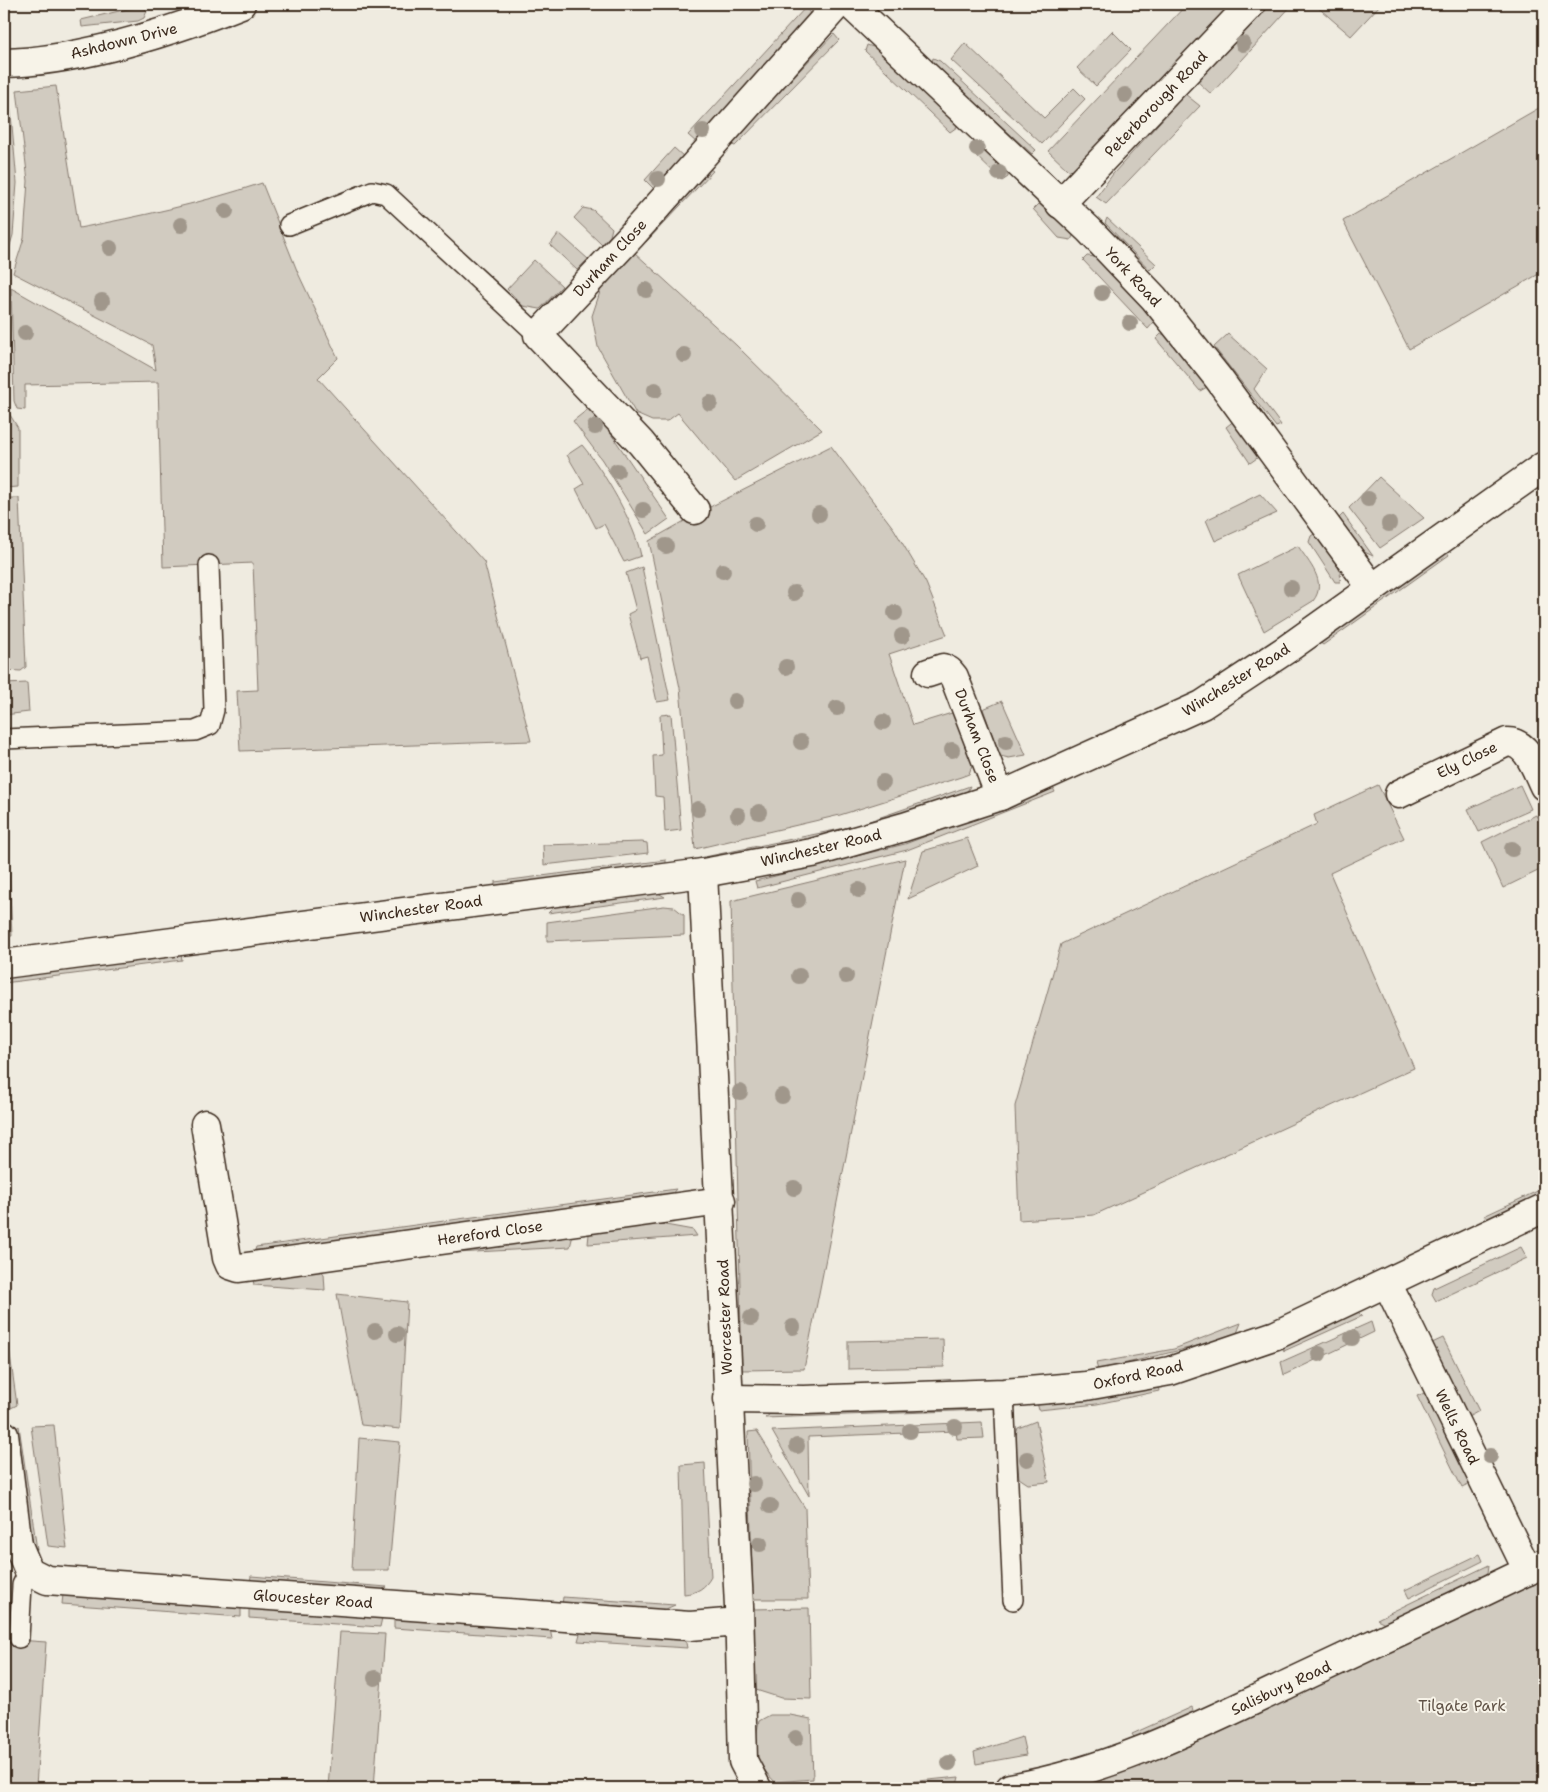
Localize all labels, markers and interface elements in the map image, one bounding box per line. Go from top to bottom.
street label: Ashdown Drive [68,18,180,64]
street label: Peterborough Road [1100,46,1212,161]
street label: Durham Close [569,215,651,301]
street label: York Road [1100,243,1166,311]
street label: Winchester Road [1178,639,1294,721]
street label: Durham Close [950,686,1004,786]
street label: Ely Close [1433,737,1501,783]
street label: Winchester Road [759,824,884,872]
street label: Winchester Road [358,890,484,928]
street label: Hereford Close [436,1216,544,1250]
street label: Worcester Road [713,1258,737,1375]
street label: Oxford Road [1091,1356,1185,1394]
street label: Wells Road [1430,1386,1484,1468]
street label: Gloucester Road [252,1585,374,1613]
street label: Salisbury Road [1228,1656,1335,1720]
park label: Tilgate Park [1418,1696,1506,1716]

